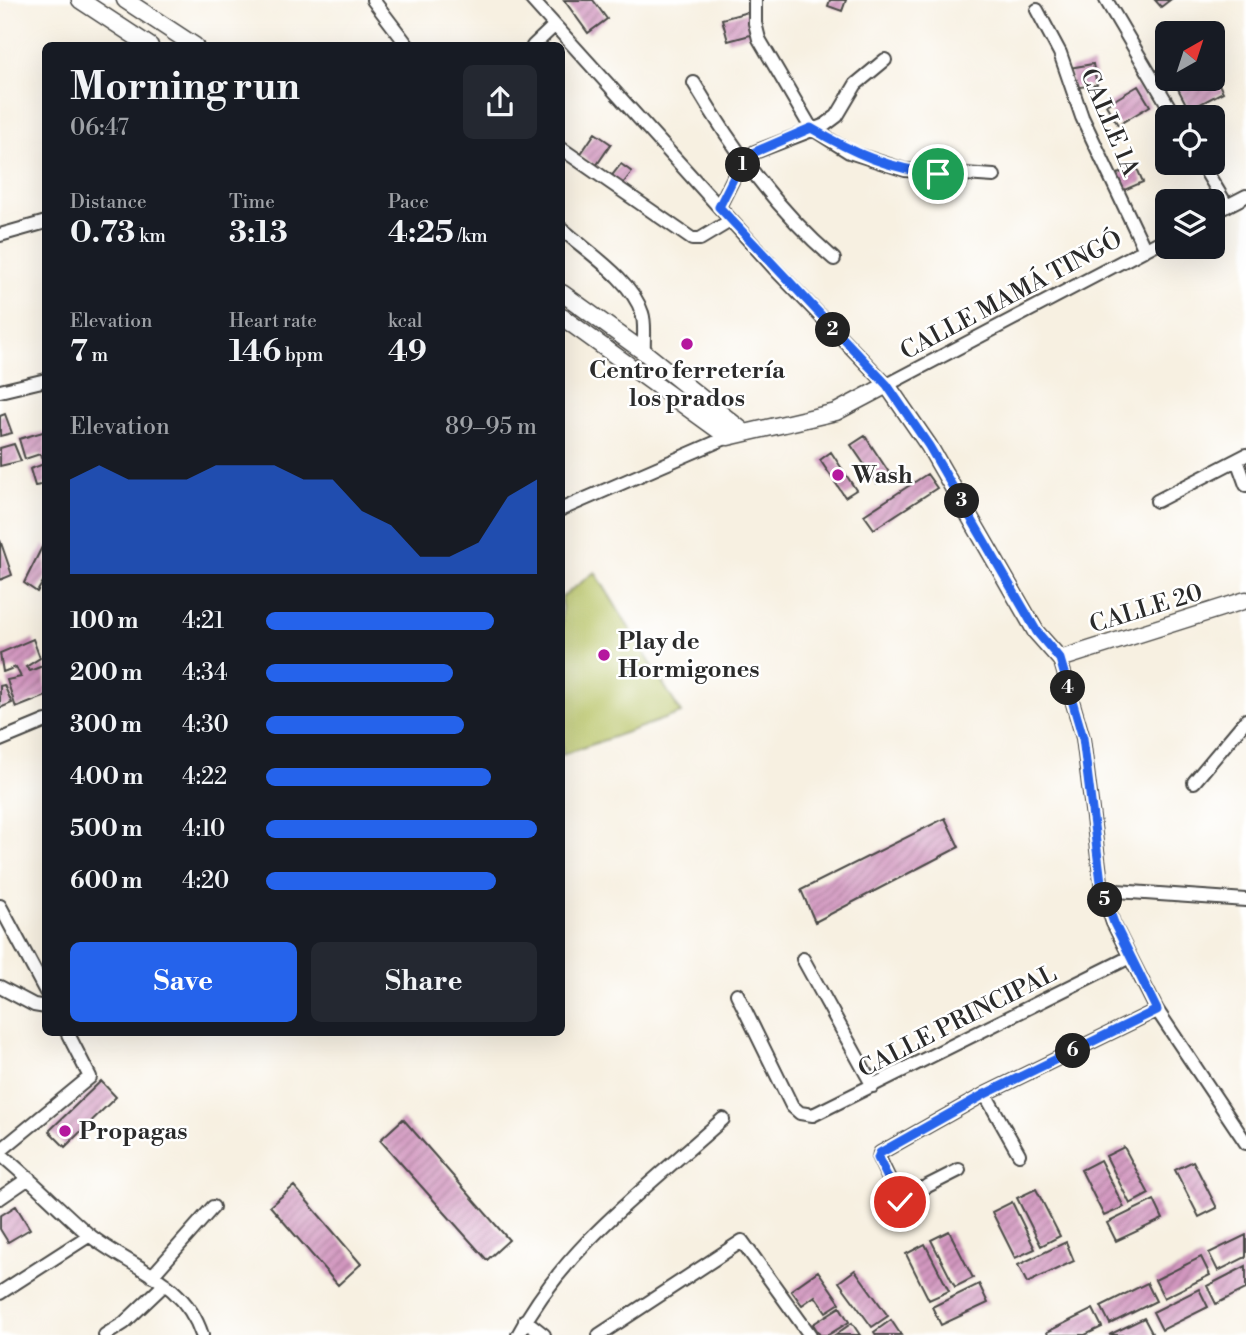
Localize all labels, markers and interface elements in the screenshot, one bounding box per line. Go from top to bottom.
north arrow [1155,21,1225,91]
map controls [1155,21,1225,259]
text: Morning run [70,64,300,111]
street label: CALLE 1A [1073,64,1145,181]
button: share [463,65,537,139]
button: locate [1155,105,1225,175]
text: 06:47 [70,114,129,142]
pin [908,144,968,204]
pin: 1 [726,148,760,182]
text: 1 [738,152,747,176]
icon: arrive [919,155,957,193]
button: layers [1155,189,1225,259]
text: Distance [70,190,147,214]
text: Time [229,190,275,214]
text: Pace [388,190,429,214]
text: 0.73 [70,214,135,252]
text: 3:13 [229,214,288,252]
text: 4:25 [388,214,454,252]
street label: CALLE MAMÁ TINGÓ [894,223,1128,367]
text: km [135,224,166,248]
text: /km [454,224,488,248]
text: Elevation [70,309,152,333]
text: Heart rate [229,309,317,333]
text: kcal [388,309,422,333]
pin: 2 [816,312,850,348]
text: 2 [827,317,838,341]
text: 7 [70,333,88,371]
text: 146 [229,333,281,371]
text: 49 [388,333,427,371]
marker: Centro ferretería los prados [679,336,695,352]
text: m [88,343,108,367]
text: bpm [281,343,323,367]
place label: Centro ferretería los prados [589,356,786,414]
text: Elevation [70,413,170,441]
text: 89–95 m [445,413,537,441]
place label: Wash [851,461,913,491]
marker: Wash [830,467,846,483]
pin: 3 [944,484,979,518]
text: 3 [956,488,967,512]
street label: CALLE 20 [1086,578,1206,640]
text: 100 m [70,607,138,635]
text: 4:21 [182,607,224,635]
place label: Play de Hormigones [618,627,760,685]
marker: Play de Hormigones [596,647,612,663]
text: 200 m [70,659,142,687]
text: 4:34 [182,659,228,687]
pin: 4 [1050,670,1086,706]
text: 4 [1061,675,1074,699]
text: 300 m [70,711,142,739]
text: 4:30 [182,711,229,739]
text: 400 m [70,763,143,791]
text: 4:22 [182,763,227,791]
text: 500 m [70,815,142,843]
text: 4:10 [182,815,225,843]
text: 600 m [70,867,143,895]
text: 4:20 [182,867,229,895]
pin: 5 [1088,883,1122,918]
text: 5 [1099,887,1110,911]
button: Save [70,942,297,1022]
button: Share [311,942,537,1022]
street label: CALLE PRINCIPAL [853,959,1062,1085]
pin: 6 [1056,1034,1090,1068]
text: 6 [1067,1038,1078,1062]
place label: Propagas [79,1117,188,1147]
marker: Propagas [57,1123,73,1139]
pin [870,1172,930,1232]
icon: check [881,1183,919,1221]

